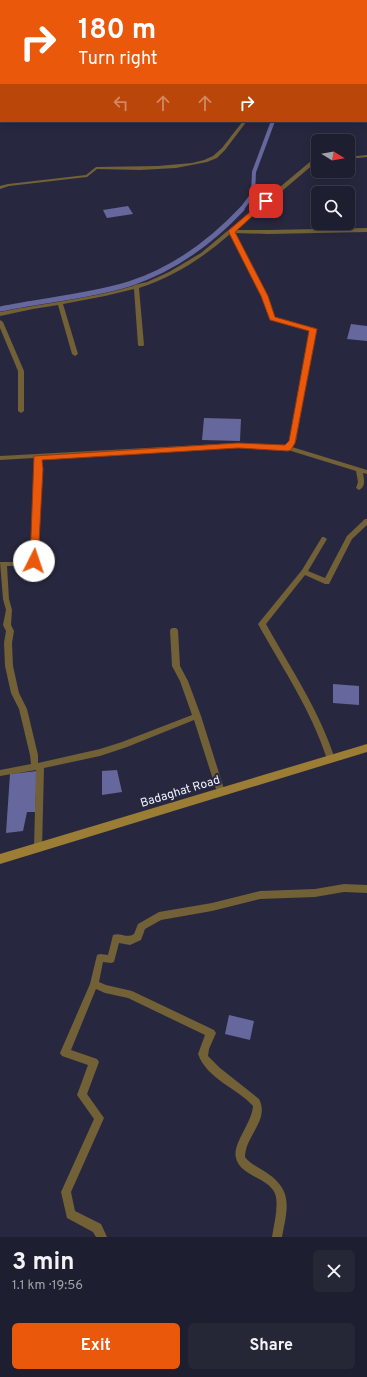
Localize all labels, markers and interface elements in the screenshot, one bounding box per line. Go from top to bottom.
text: 180 m [78,13,156,49]
icon: right [12,16,64,68]
text: Turn right [78,48,158,71]
icon: left [110,92,132,114]
icon: ahead [152,92,174,114]
icon: ahead [194,92,216,114]
icon: right [236,92,258,114]
north arrow [311,134,355,178]
map controls [311,134,355,230]
pin [249,184,283,218]
button: search [311,186,355,230]
icon: arrive [255,190,277,212]
position arrow [13,540,55,582]
street label: Badaghat Road [138,772,222,812]
text: 3 min [12,1248,74,1278]
button: close [313,1250,355,1292]
text: 1.1 km · 19:56 [12,1278,83,1294]
button: Exit [12,1323,180,1369]
button: Share [188,1323,355,1369]

